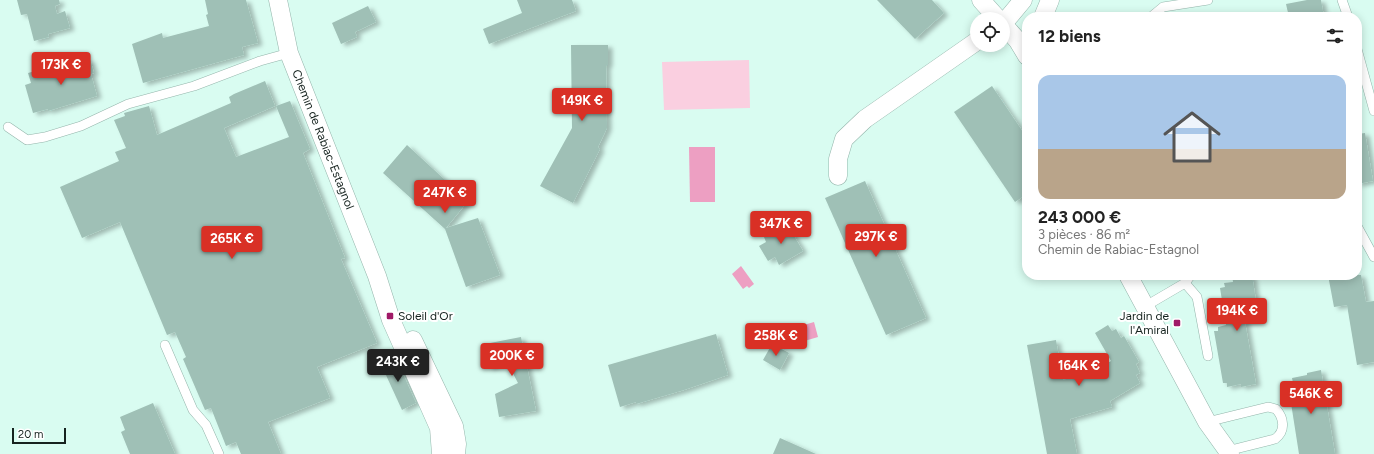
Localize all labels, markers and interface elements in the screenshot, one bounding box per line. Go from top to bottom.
map controls [970,12,1010,52]
button: locate [970,12,1010,52]
icon: filters [1324,25,1346,47]
text: 12 biens [1038,26,1101,46]
pin: 173K € [28,52,94,86]
text: 173K € [41,57,81,72]
street label: Chemin de Rabiac-Estagnol [289,68,357,211]
pin: 149K € [549,88,615,122]
text: 149K € [561,93,603,108]
icon: home [1156,101,1228,173]
pin: 247K € [412,180,478,214]
text: 247K € [423,185,467,200]
text: 243 000 € [1038,207,1121,227]
pin: 347K € [748,211,814,245]
text: 347K € [759,216,803,231]
pin: 297K € [843,224,909,258]
pin: 265K € [199,226,265,260]
text: 3 pièces · 86 m² [1038,227,1130,242]
text: 297K € [854,229,898,244]
text: 265K € [210,231,254,246]
text: Chemin de Rabiac-Estagnol [1038,242,1199,257]
pin: 194K € [1204,298,1270,332]
text: 194K € [1216,303,1258,318]
place label: Soleil d'Or [398,309,453,323]
place label: Jardin de l'Amiral [1120,309,1169,337]
marker: Soleil d'Or [385,311,395,321]
marker: Jardin de l'Amiral [1172,318,1182,328]
pin: 258K € [743,323,809,357]
text: 258K € [754,328,798,343]
pin: 200K € [479,343,545,377]
text: 200K € [489,348,535,363]
pin: 243K € [365,349,431,383]
pin: 164K € [1046,353,1112,387]
text: 243K € [376,354,420,369]
text: 164K € [1058,358,1100,373]
pin: 546K € [1278,381,1344,415]
text: 546K € [1289,386,1333,401]
scale bar [12,426,66,445]
text: 20 m [18,428,43,441]

